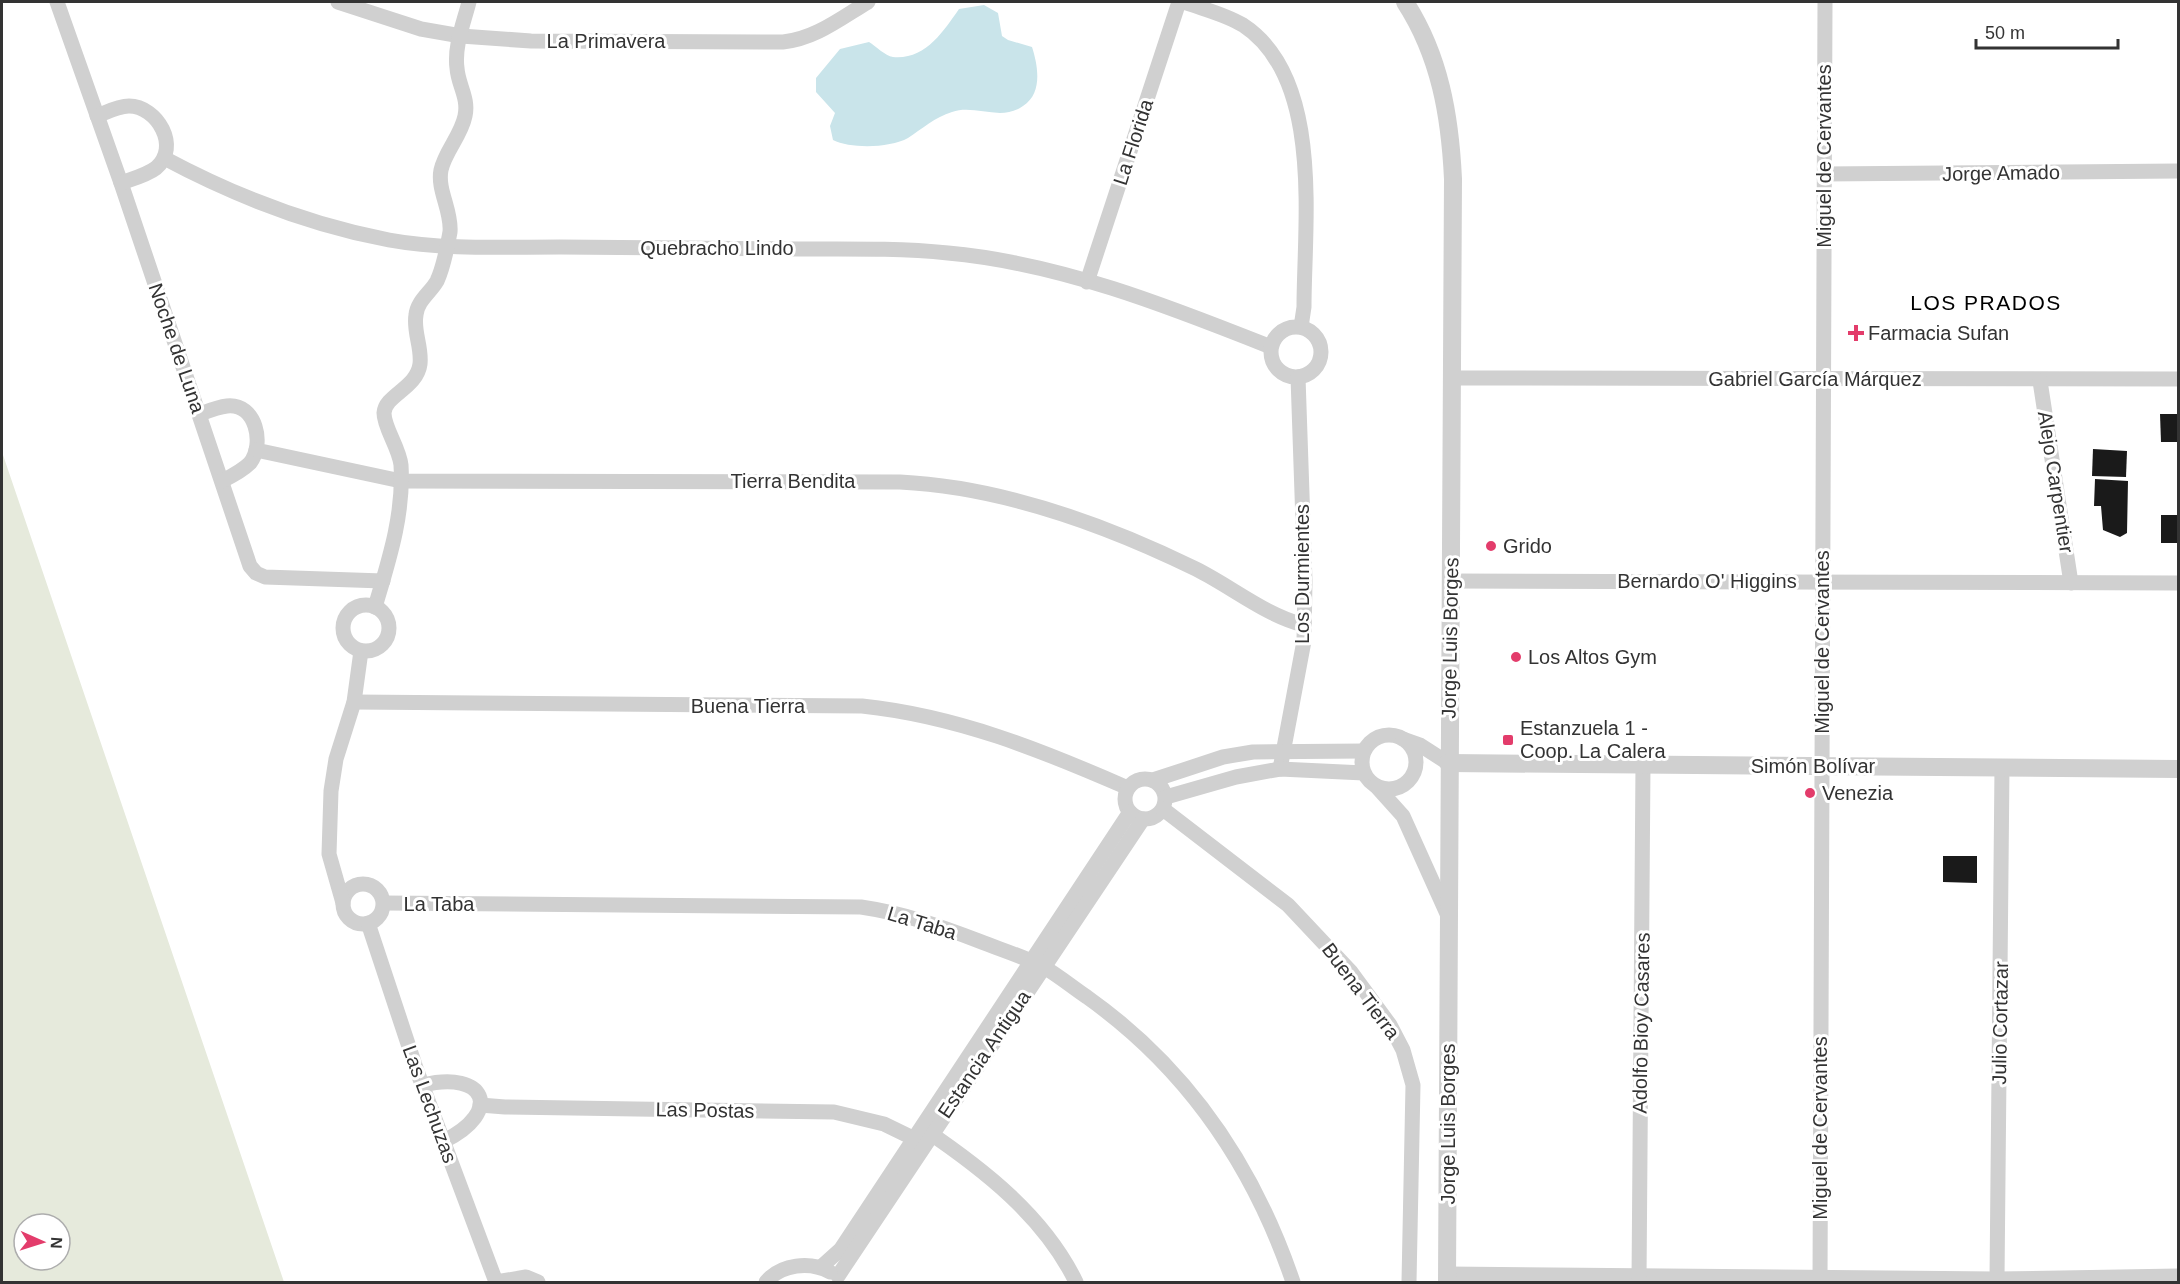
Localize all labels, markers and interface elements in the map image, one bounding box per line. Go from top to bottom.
scale bar [1976,12,2118,50]
text: 50 m [1985,23,2025,43]
street label: La Primavera [547,30,666,52]
street label: Miguel de Cervantes [1813,64,1835,248]
street label: La Florida [1109,95,1157,188]
street label: Jorge Amado [1942,161,2060,185]
street label: Quebracho Lindo [640,237,794,259]
street label: Noche de Luna [145,280,210,417]
district label: LOS PRADOS [1910,291,2062,314]
place label: Farmacia Sufan [1868,322,2009,344]
marker: Farmacia Sufan [1849,326,1863,340]
street label: Gabriel García Márquez [1708,368,1922,390]
street label: Alejo Carpentier [2034,409,2078,555]
street label: Tierra Bendita [731,470,856,492]
street label: Los Durmientes [1291,504,1313,644]
place label: Grido [1503,535,1552,557]
marker: Grido [1484,539,1498,553]
street label: Miguel de Cervantes [1811,550,1833,734]
street label: Jorge Luis Borges [1438,557,1462,719]
street label: Bernardo O' Higgins [1617,570,1797,592]
place label: Los Altos Gym [1528,646,1657,668]
marker: Los Altos Gym [1509,650,1523,664]
street label: Buena Tierra [691,695,806,717]
place label: Estanzuela 1 - Coop. La Calera [1520,717,1667,762]
marker: Estanzuela 1 - Coop. La Calera [1501,733,1515,747]
street label: Simón Bolívar [1751,755,1876,777]
place label: Venezia [1822,782,1894,804]
marker: Venezia [1803,786,1817,800]
street label: La Taba [404,893,475,915]
street label: La Taba [885,902,960,944]
street label: Adolfo Bioy Casares [1628,932,1654,1114]
street label: Buena Tierra [1318,939,1405,1044]
street label: Julio Cortazar [1988,961,2012,1085]
street label: Estancia Antigua [933,985,1035,1122]
street label: Miguel de Cervantes [1809,1036,1831,1220]
street label: Las Lechuzas [399,1042,461,1166]
street label: Jorge Luis Borges [1437,1043,1459,1205]
street label: Las Postas [655,1098,755,1122]
north arrow [12,1212,72,1272]
text: N [48,1237,65,1249]

